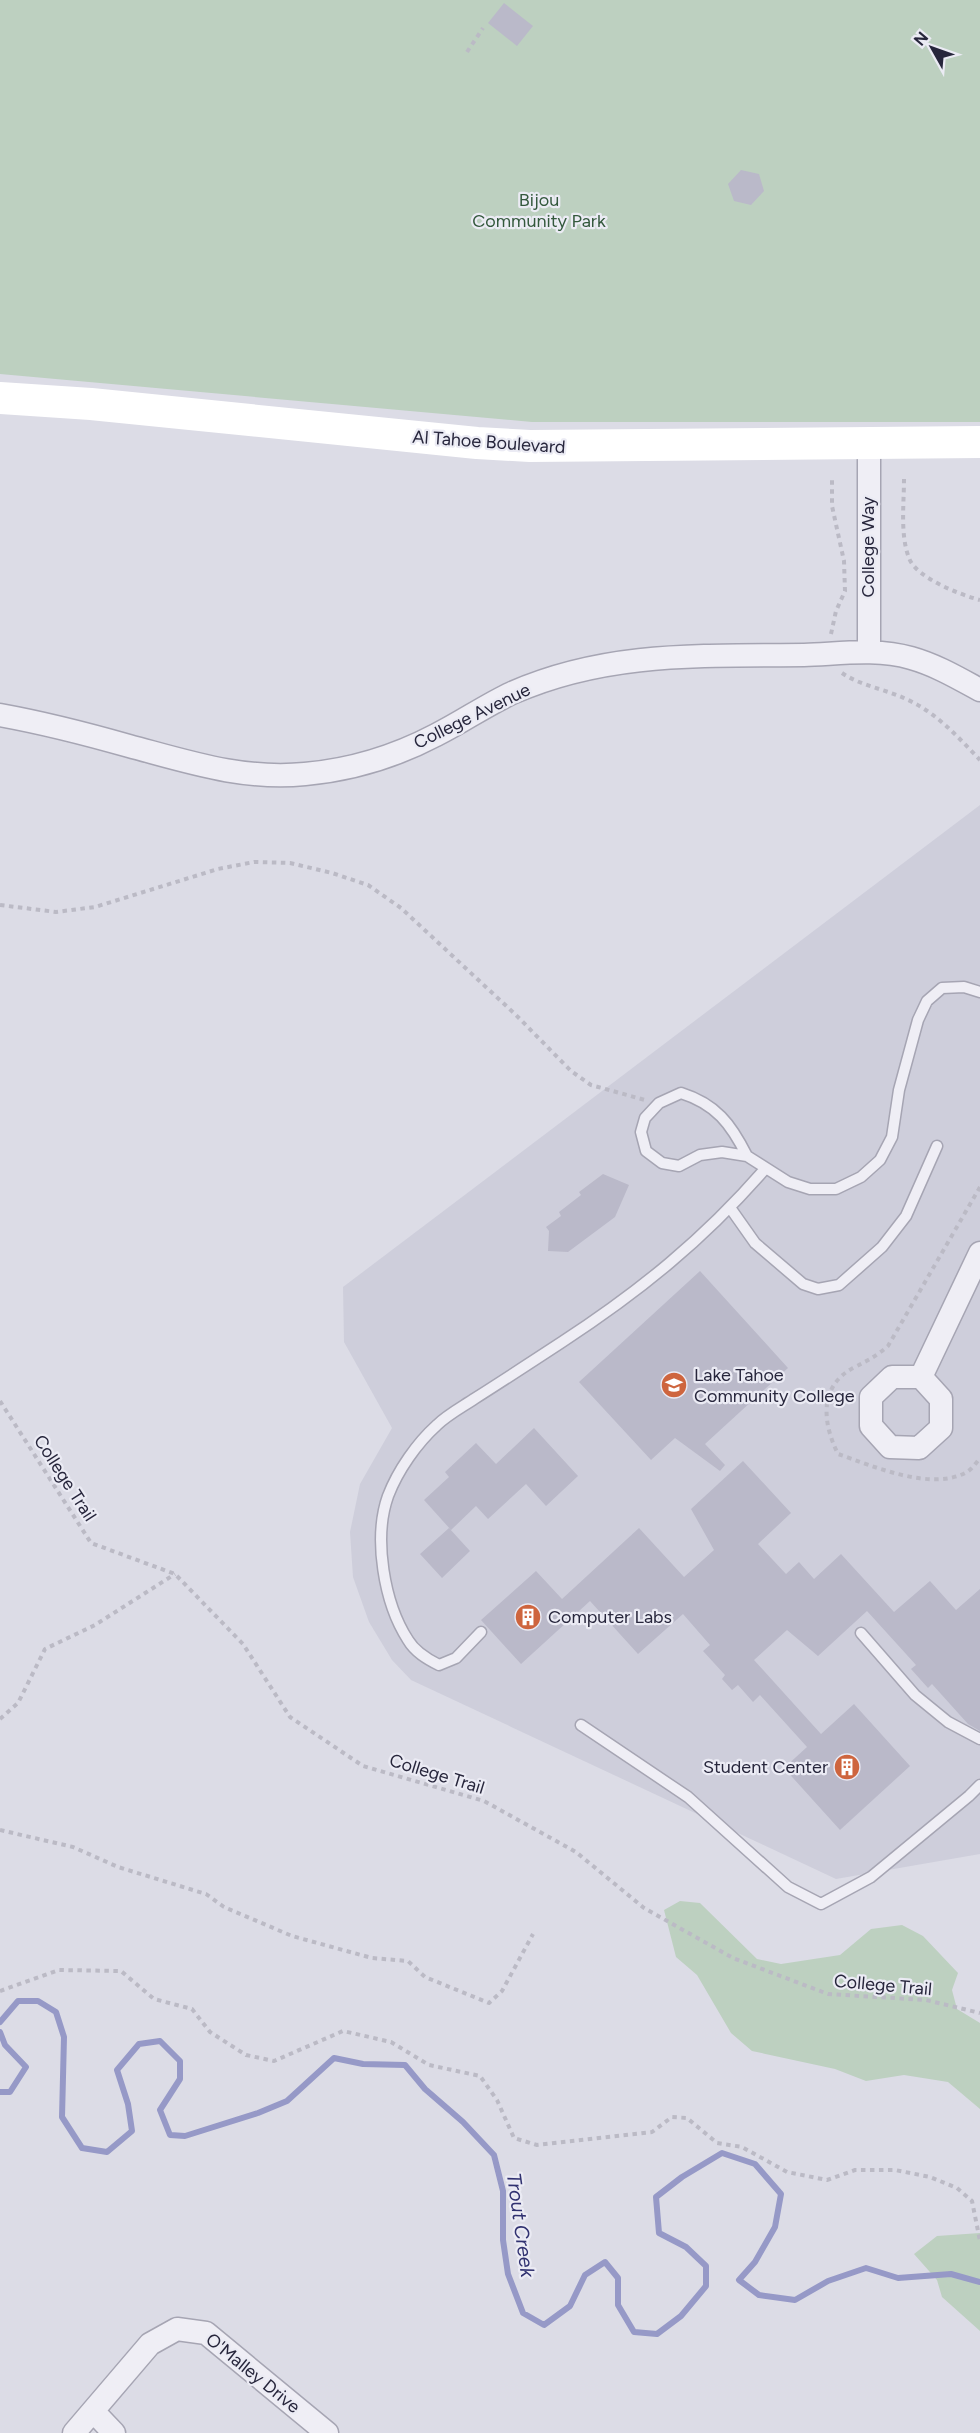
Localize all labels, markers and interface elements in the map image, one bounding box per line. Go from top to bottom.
north arrow [902,18,962,78]
text: N [910,28,932,50]
park label: Bijou Community Park [472,189,606,232]
street label: Al Tahoe Boulevard [412,426,566,458]
street label: College Way [857,496,879,598]
street label: College Avenue [410,678,534,754]
place label: Lake Tahoe Community College [694,1364,855,1407]
school or university icon: Lake Tahoe Community College [659,1370,689,1400]
street label: College Trail [29,1431,101,1525]
building icon: Computer Labs [513,1602,543,1632]
place label: Computer Labs [548,1606,672,1628]
street label: College Trail [387,1749,487,1799]
building icon: Student Center [832,1752,862,1782]
place label: Student Center [703,1756,828,1778]
street label: College Trail [833,1970,933,2000]
water label: Trout Creek [502,2171,540,2280]
street label: O'Malley Drive [201,2328,305,2418]

